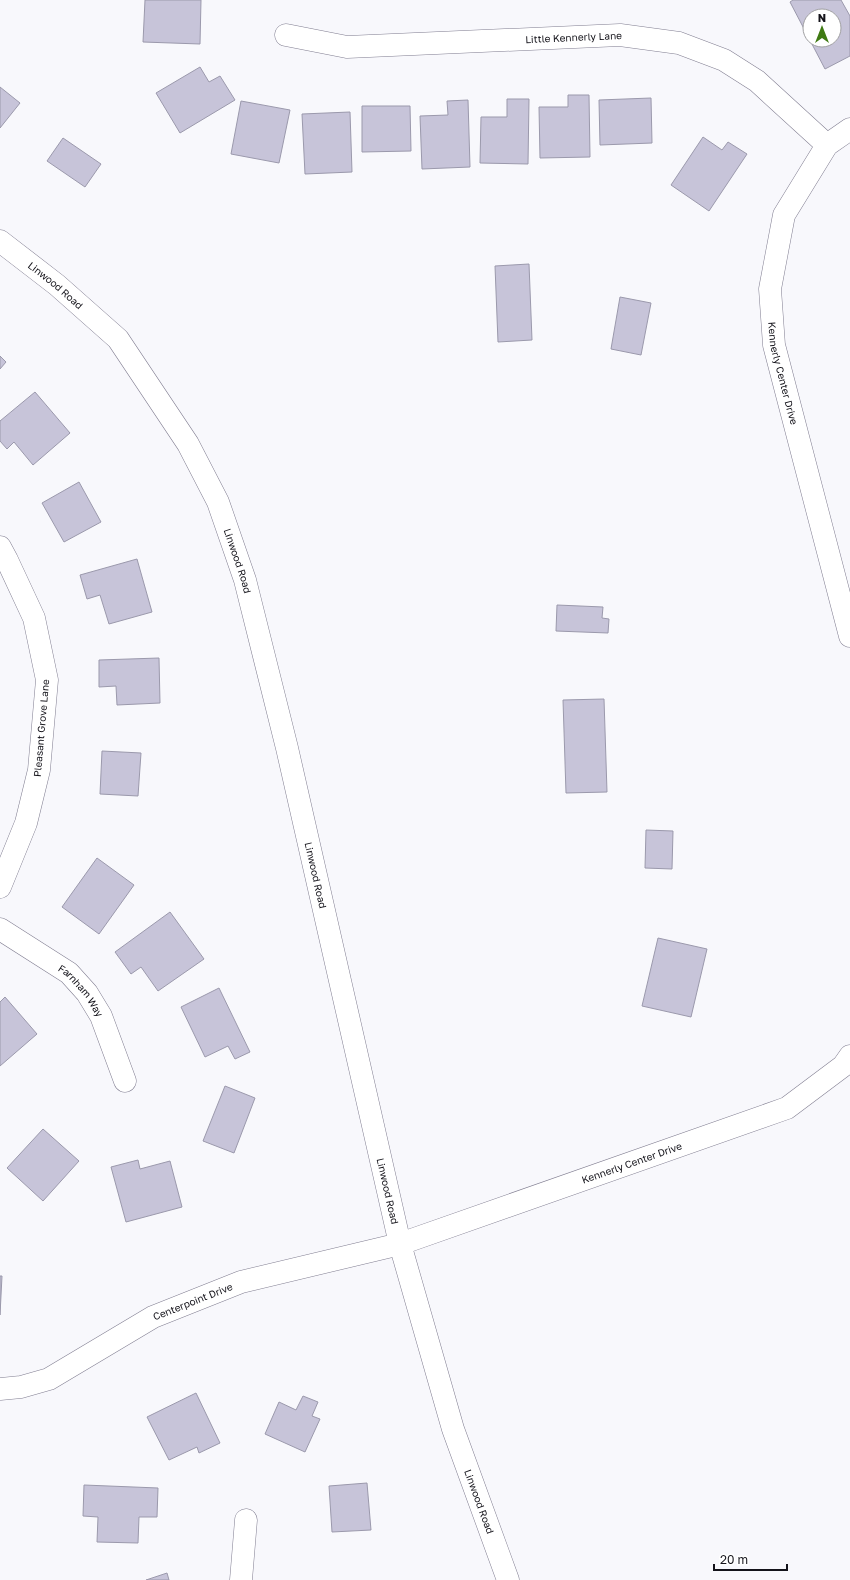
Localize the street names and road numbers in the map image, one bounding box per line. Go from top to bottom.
street label: Little Kennerly Lane [525,29,622,45]
street label: Linwood Road [26,259,86,311]
street label: Kennerly Center Drive [766,321,801,426]
street label: Linwood Road [222,527,254,594]
street label: Pleasant Grove Lane [31,678,51,778]
street label: Linwood Road [303,841,329,909]
street label: Farnham Way [56,962,106,1019]
street label: Kennerly Center Drive [580,1139,684,1186]
street label: Linwood Road [375,1157,401,1225]
street label: Centerpoint Drive [151,1280,234,1322]
street label: Linwood Road [462,1468,497,1535]

